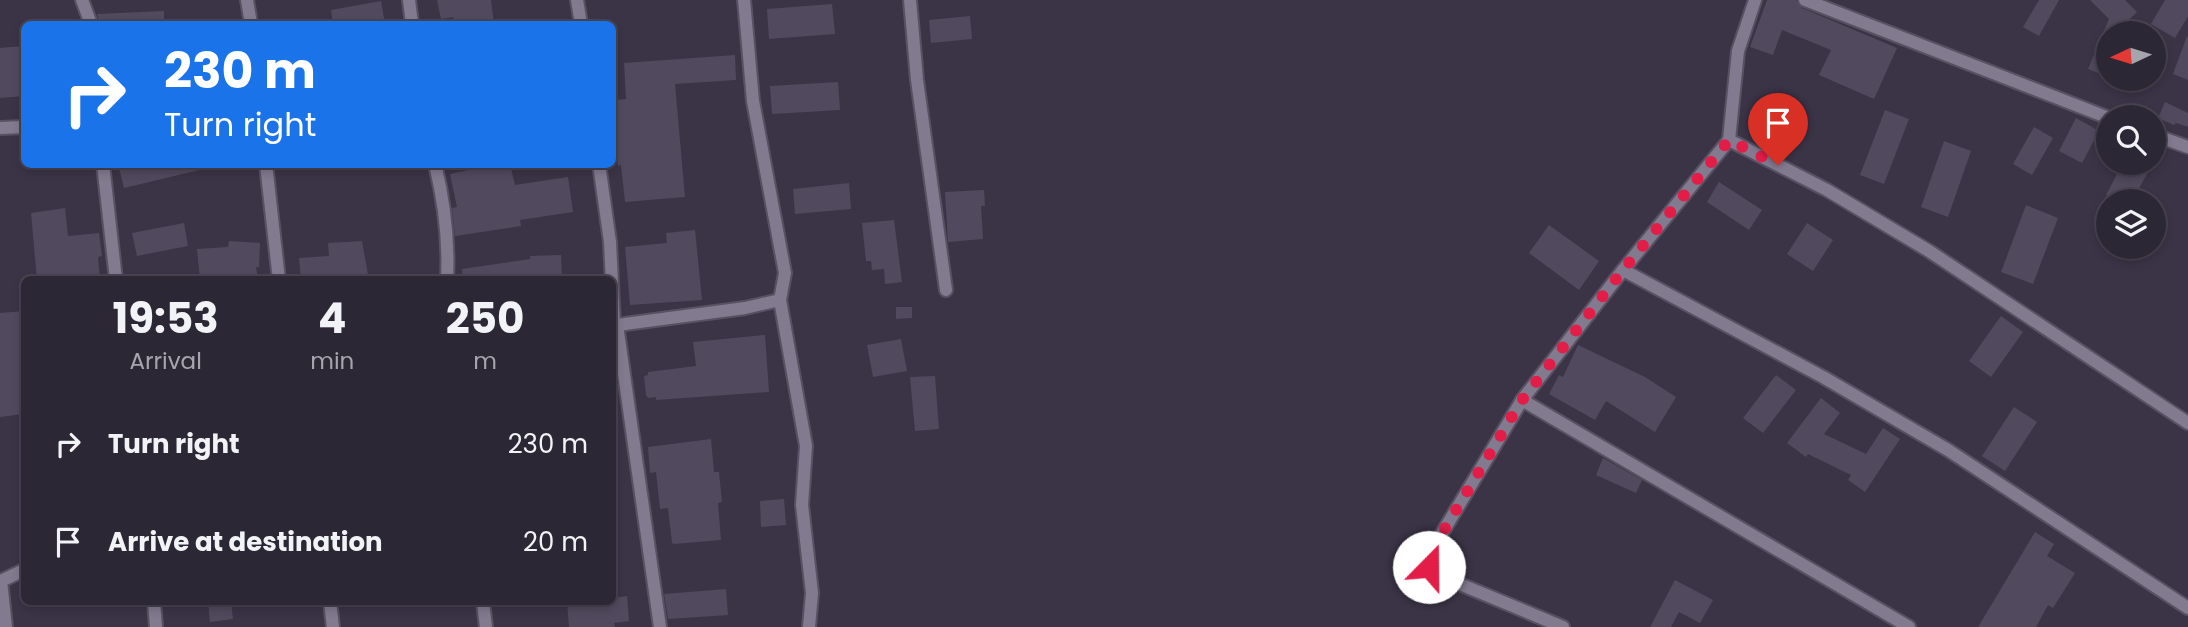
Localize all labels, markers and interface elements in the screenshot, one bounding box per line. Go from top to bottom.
north arrow [2096,21,2166,91]
map controls [2096,21,2166,259]
text: 230 m [164,37,316,105]
icon: right [49,49,140,140]
pin [1748,93,1808,165]
text: Turn right [164,102,316,147]
icon: arrive [1759,104,1797,142]
button: search [2096,105,2166,175]
button: layers [2096,189,2166,259]
text: 19:53 [112,289,219,348]
text: 4 [318,289,346,348]
text: 250 [446,289,524,348]
text: Arrival [129,345,202,377]
text: min [310,345,354,377]
text: m [473,345,497,377]
icon: right [49,425,87,463]
text: Turn right [108,426,240,462]
text: 230 m [508,426,588,462]
icon: arrive [49,523,87,561]
text: Arrive at destination [108,524,383,560]
text: 20 m [523,524,588,560]
position arrow [1392,530,1466,604]

